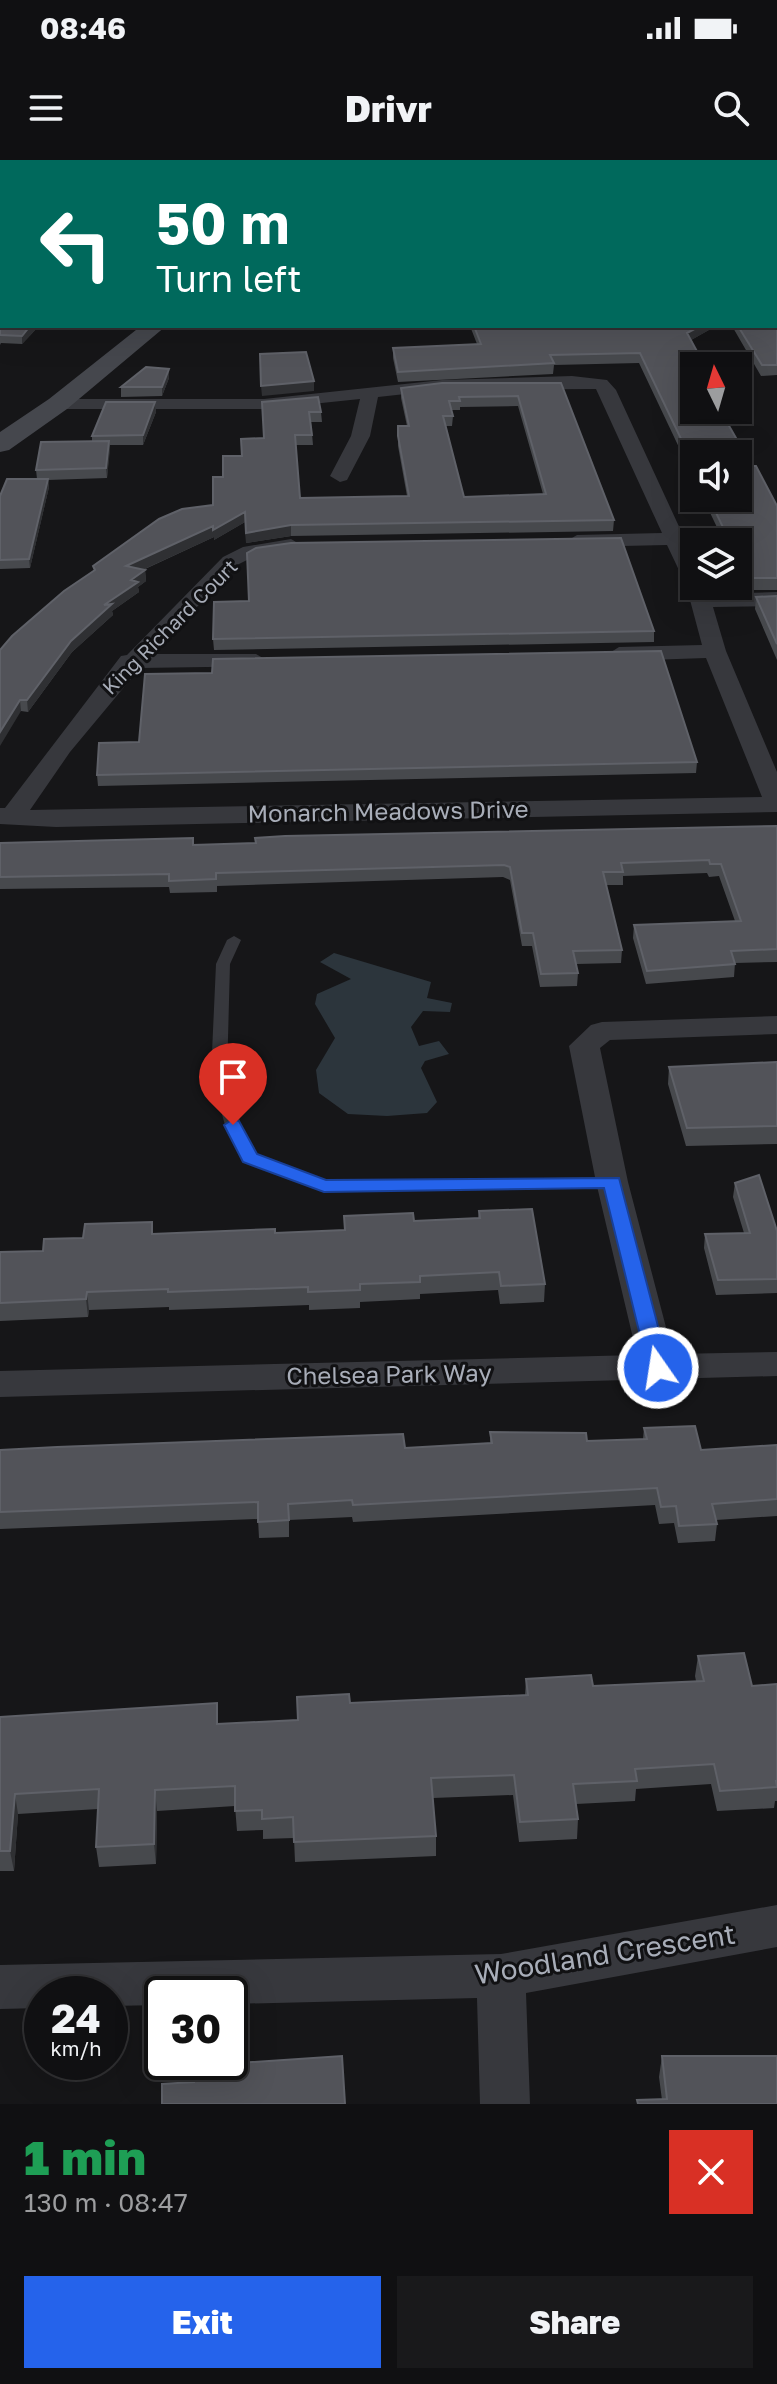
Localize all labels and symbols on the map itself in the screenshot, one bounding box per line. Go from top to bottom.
north arrow [680,352,752,424]
street label: King Richard Court [97,554,242,699]
street label: Monarch Meadows Drive [247,794,529,827]
pin [199,1043,267,1125]
position arrow [616,1326,700,1410]
street label: Chelsea Park Way [286,1357,492,1390]
street label: Woodland Crescent [472,1917,737,1990]
speed limit sign: 30 [144,1976,248,2080]

